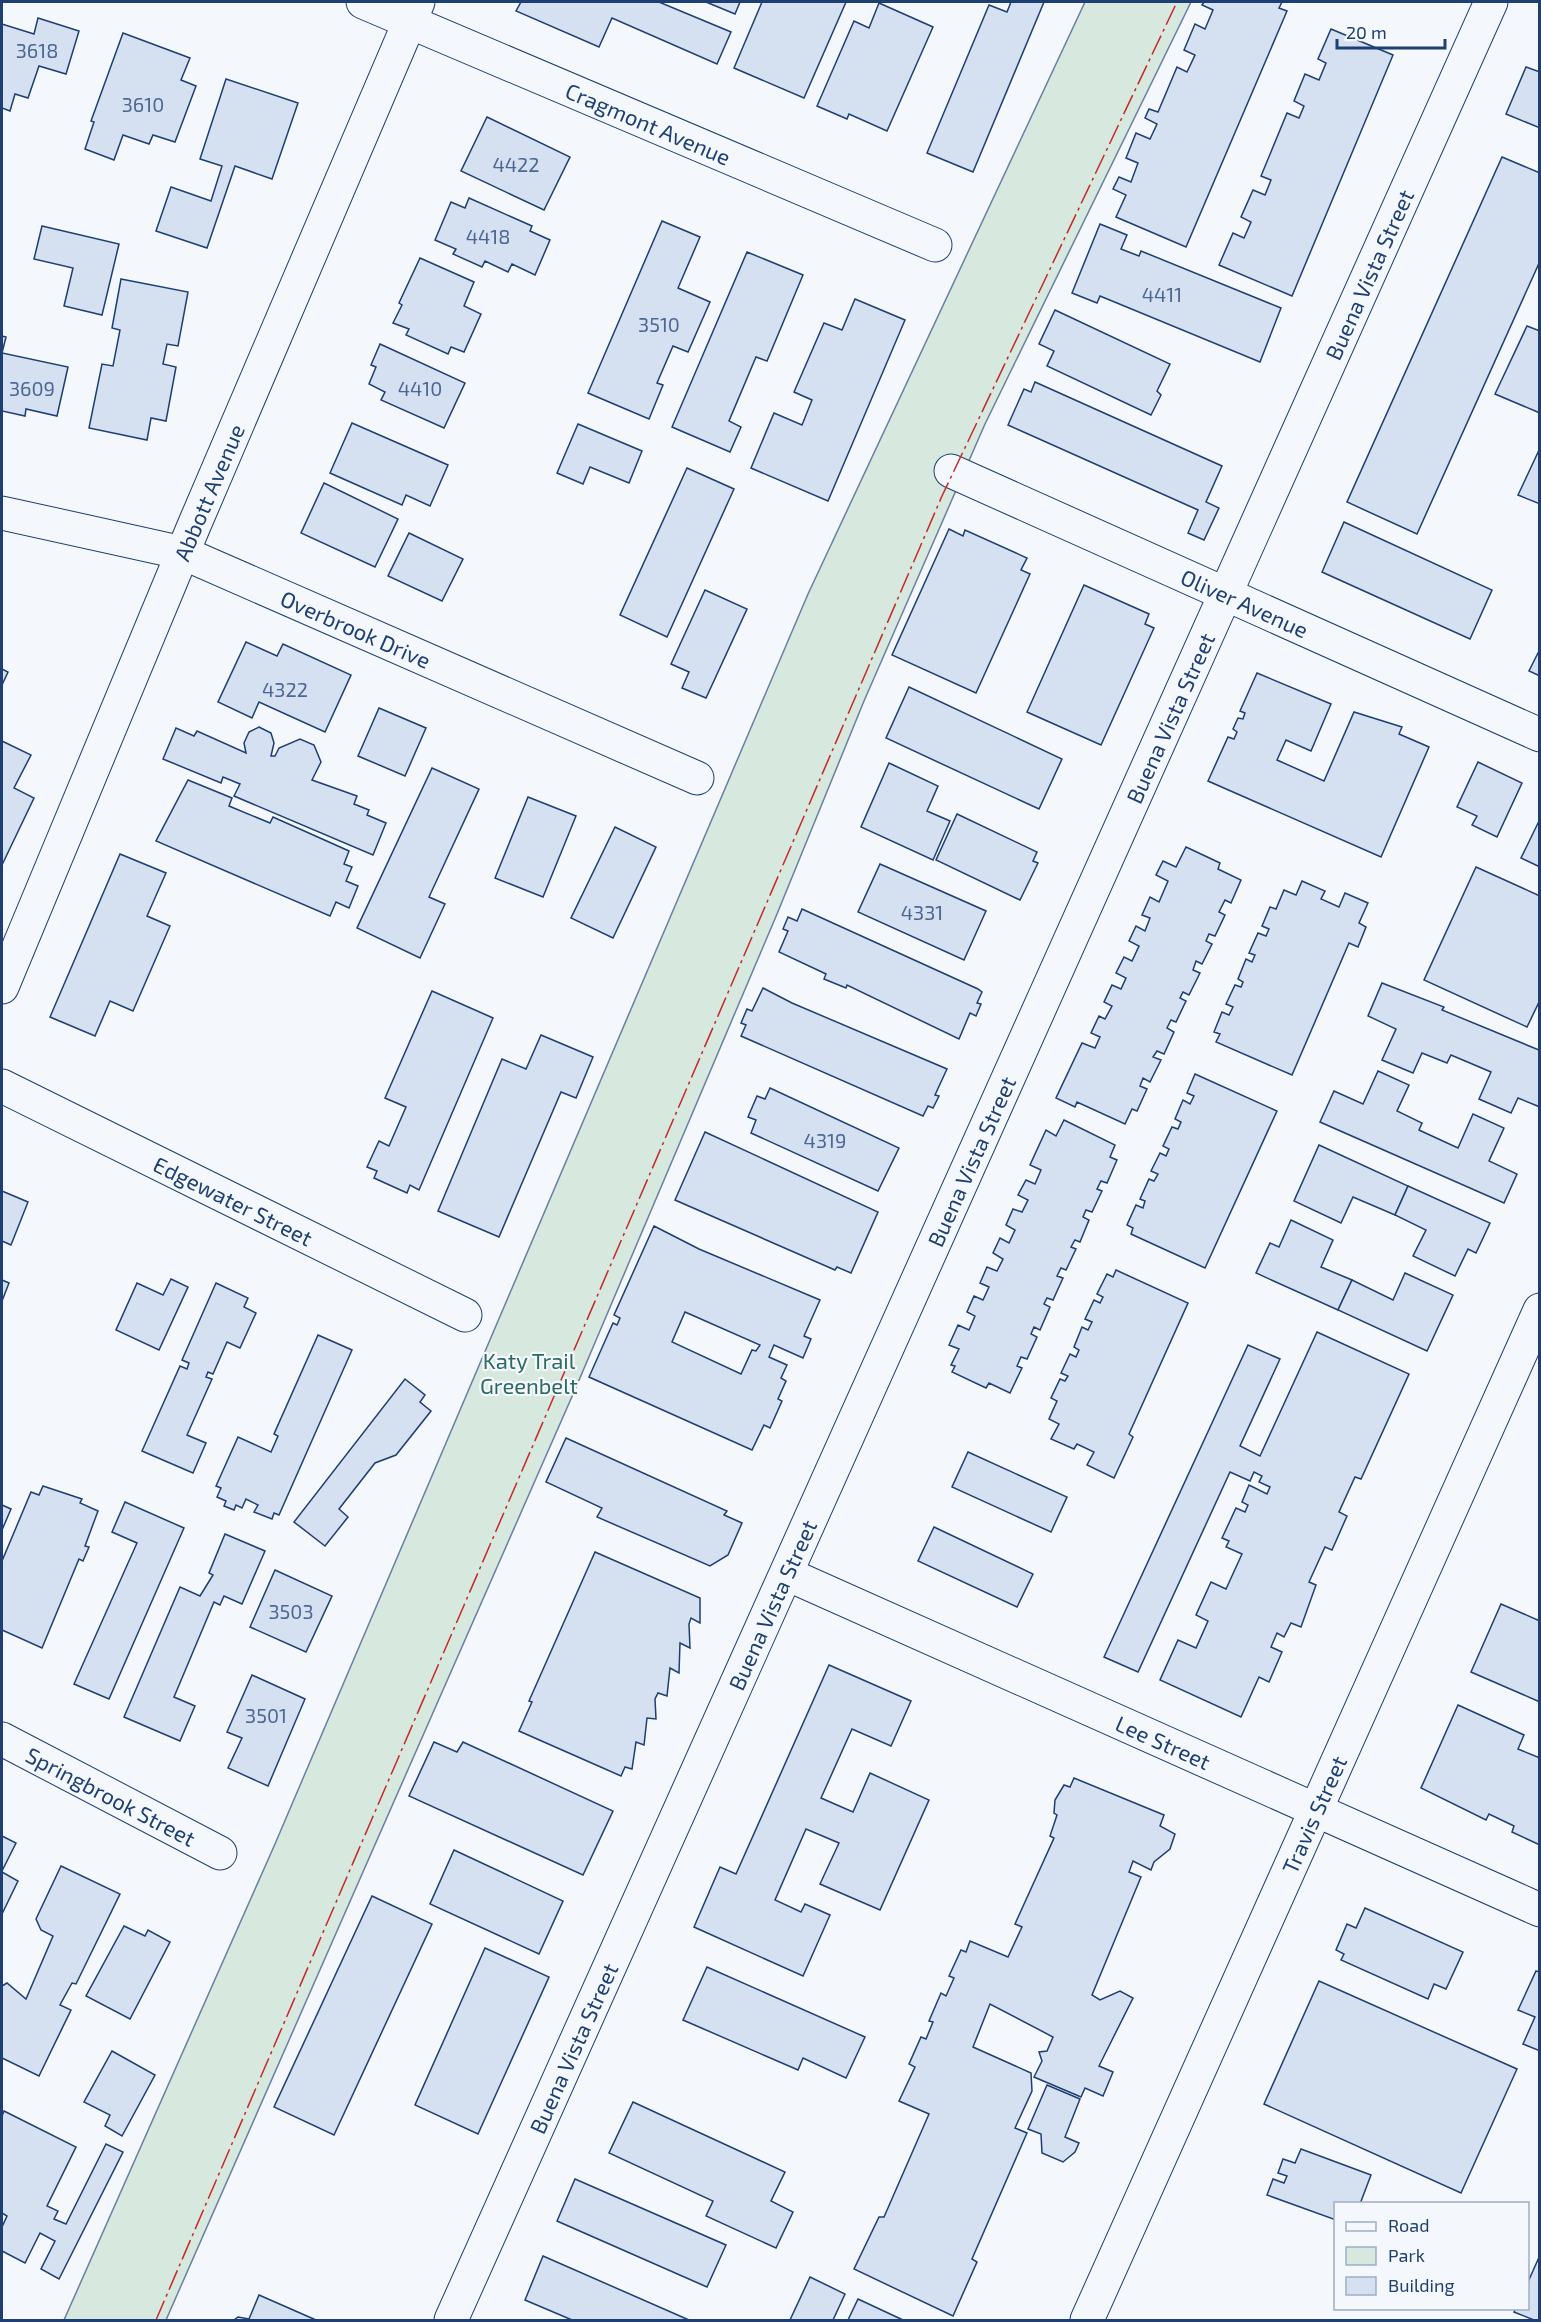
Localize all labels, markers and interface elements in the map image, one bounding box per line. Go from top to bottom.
scale bar [1337,12,1445,50]
text: 20 m [1346,21,1387,43]
house number: 3618 [16,38,58,62]
street label: Cragmont Avenue [562,77,735,170]
house number: 3610 [122,92,164,116]
house number: 4422 [492,152,540,176]
street label: Buena Vista Street [1319,185,1418,364]
house number: 4418 [466,224,510,248]
house number: 4411 [1142,282,1182,306]
house number: 3510 [638,312,680,336]
house number: 3609 [9,376,55,400]
house number: 4410 [398,376,442,400]
street label: Abbott Avenue [168,420,249,565]
street label: Oliver Avenue [1177,563,1312,643]
street label: Overbrook Drive [277,584,435,673]
street label: Buena Vista Street [1120,629,1219,807]
house number: 4322 [262,677,308,701]
house number: 4331 [901,900,943,924]
street label: Buena Vista Street [921,1072,1020,1251]
house number: 4319 [804,1128,846,1152]
street label: Edgewater Street [150,1150,317,1251]
park label: Katy Trail Greenbelt [480,1347,578,1398]
street label: Buena Vista Street [722,1515,821,1694]
house number: 3503 [268,1599,314,1623]
house number: 3501 [245,1703,287,1727]
street label: Lee Street [1112,1709,1215,1774]
street label: Springbrook Street [22,1741,200,1851]
street label: Travis Street [1276,1752,1351,1877]
street label: Buena Vista Street [523,1959,622,2137]
legend [1334,2202,1529,2310]
text: Road [1388,2214,1429,2236]
text: Park [1388,2244,1425,2266]
text: Building [1388,2274,1455,2296]

